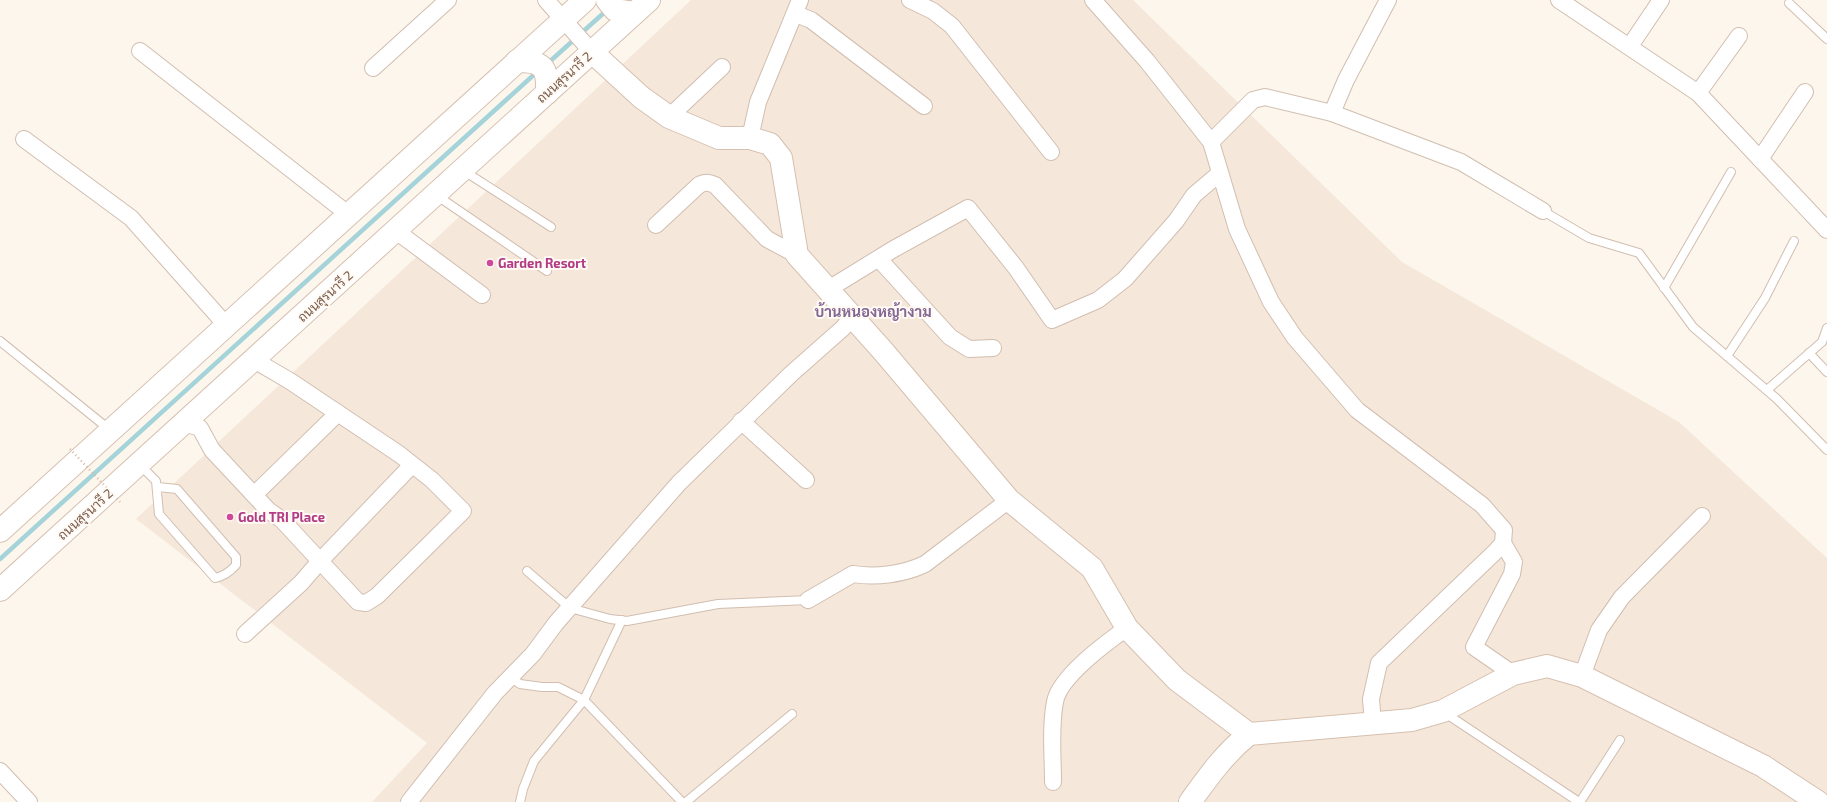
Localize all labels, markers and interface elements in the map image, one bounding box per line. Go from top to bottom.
street label: ถนนสุรนารี 2 [532,47,596,108]
place label: Garden Resort [498,255,587,271]
marker: Garden Resort [485,258,495,268]
street label: ถนนสุรนารี 2 [293,266,357,327]
district label: บ้านหนองหญ้างาม [814,302,932,321]
street label: ถนนสุรนารี 2 [53,484,117,545]
place label: Gold TRI Place [238,509,325,525]
marker: Gold TRI Place [225,512,235,522]

